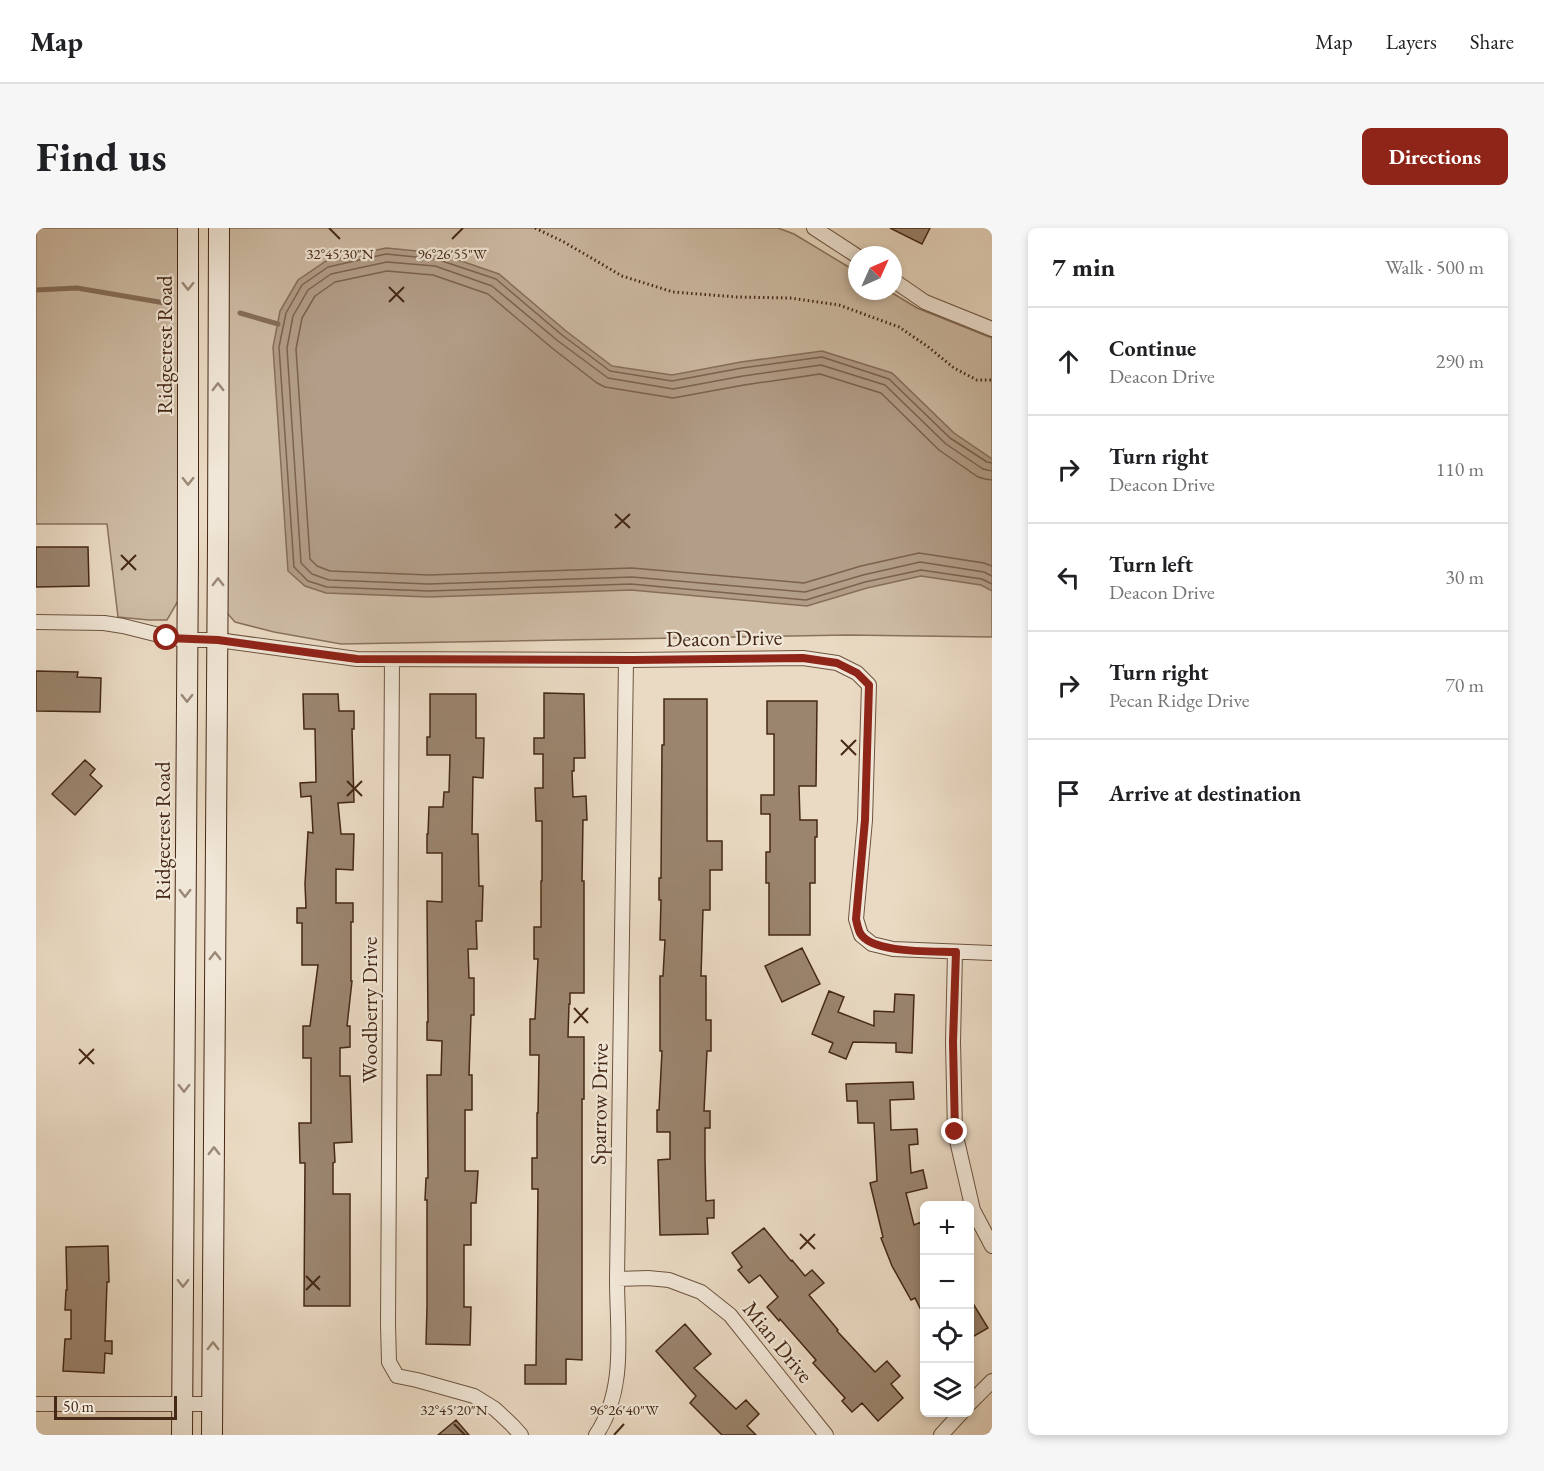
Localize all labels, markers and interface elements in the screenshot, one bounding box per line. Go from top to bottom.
text: Map [30,23,83,59]
text: Map [1315,28,1353,55]
text: Layers [1386,28,1437,55]
text: Share [1470,28,1514,55]
button: Directions [1362,128,1508,185]
text: Find us [36,129,167,184]
text: 32°45'30"N [306,244,374,263]
text: 96°26'55"W [417,244,487,263]
north arrow [848,246,902,300]
text: 7 min [1052,250,1115,284]
text: Walk · 500 m [1385,254,1484,280]
street label: Ridgecrest Road [150,275,179,415]
one-way arrow [182,282,194,291]
text: Continue [1109,334,1196,363]
icon: ahead [1052,345,1085,378]
text: 290 m [1436,348,1484,374]
text: Deacon Drive [1109,363,1215,389]
one-way arrow [212,382,224,391]
text: Turn right [1109,442,1208,471]
icon: right [1052,453,1085,486]
text: 110 m [1436,456,1484,482]
text: Deacon Drive [1109,471,1215,497]
one-way arrow [182,477,194,486]
text: Turn left [1109,550,1193,579]
icon: left [1052,561,1085,594]
text: 30 m [1445,564,1484,590]
one-way arrow [212,577,224,586]
text: Deacon Drive [1109,579,1215,605]
street label: Deacon Drive [666,622,783,654]
route start [153,624,179,650]
text: Turn right [1109,658,1208,687]
icon: right [1052,669,1085,702]
text: 70 m [1445,672,1484,698]
text: Pecan Ridge Drive [1109,687,1250,713]
one-way arrow [181,694,193,703]
street label: Ridgecrest Road [148,761,177,901]
icon: arrive [1052,777,1085,810]
text: Arrive at destination [1109,779,1301,808]
one-way arrow [179,889,192,898]
street label: Woodberry Drive [355,936,384,1083]
one-way arrow [209,951,221,960]
street label: Sparrow Drive [583,1042,615,1165]
one-way arrow [178,1084,190,1093]
route end [941,1118,967,1144]
one-way arrow [208,1146,220,1155]
map controls [920,1201,974,1417]
button: + [920,1201,974,1255]
button: − [920,1255,974,1309]
one-way arrow [177,1279,189,1288]
street label: Mian Drive [736,1295,820,1389]
button: locate [920,1309,974,1363]
one-way arrow [207,1341,219,1350]
button: layers [920,1363,974,1417]
scale bar [54,1393,177,1420]
text: 50 m [63,1396,94,1417]
text: 32°45'20"N [420,1400,488,1419]
text: 96°26'40"W [589,1400,659,1419]

